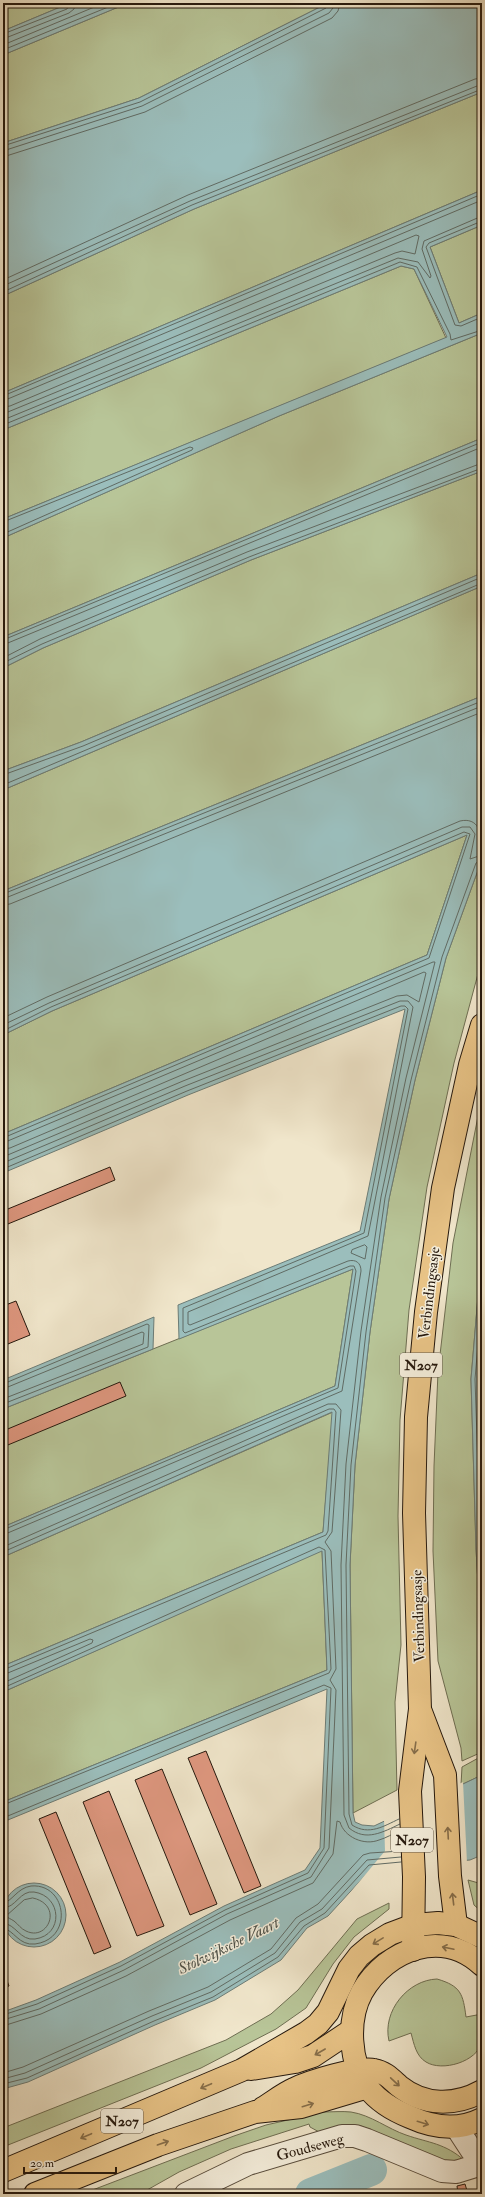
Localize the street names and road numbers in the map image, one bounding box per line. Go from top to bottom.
street label: Verbindingsasje [414,1246,445,1340]
road number: N207 [400,1353,442,1377]
street label: Verbindingsasje [407,1569,430,1663]
road number: N207 [391,1828,433,1852]
road number: N207 [101,2109,143,2133]
street label: Goudseweg [274,2129,347,2166]

